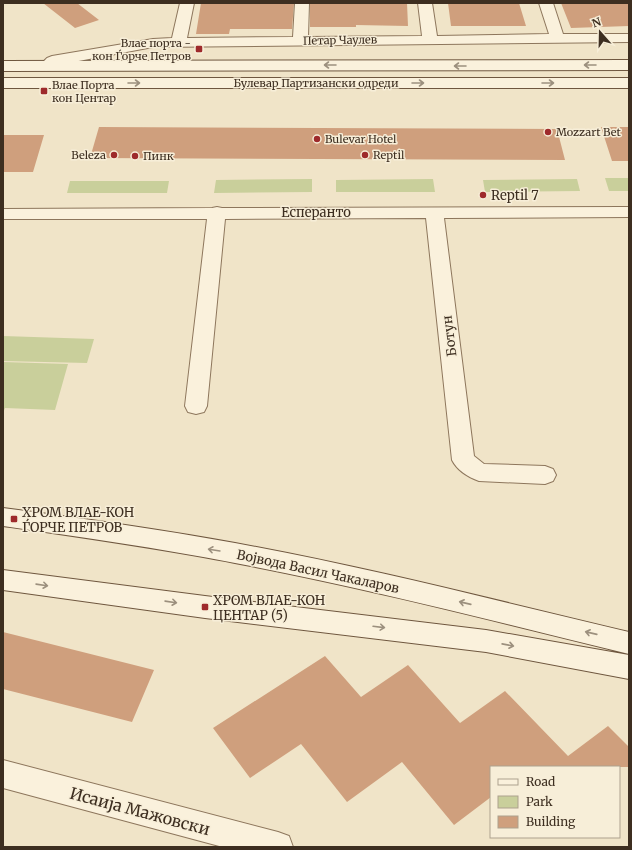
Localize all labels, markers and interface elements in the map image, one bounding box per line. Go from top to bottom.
north arrow [580,12,620,52]
text: N [590,14,603,31]
street label: Петар Чаулев [303,32,378,48]
place label: Влае порта - кон Ѓорче Петров [92,36,192,63]
marker: Влае порта - кон Ѓорче Петров [194,44,204,54]
one-way arrow [324,61,337,69]
one-way arrow [454,62,467,70]
one-way arrow [584,62,597,69]
street label: Булевар Партизански одреди [233,76,399,90]
place label: Влае Порта кон Центар [52,78,116,105]
one-way arrow [127,79,140,87]
one-way arrow [411,79,424,87]
one-way arrow [541,79,554,87]
marker: Влае Порта кон Центар [39,86,49,96]
place label: Mozzart Bet [556,125,622,139]
marker: Mozzart Bet [543,127,553,137]
place label: Bulevar Hotel [325,132,397,146]
marker: Bulevar Hotel [312,134,322,144]
place label: Beleza [71,148,106,162]
place label: Reptil [373,148,405,162]
place label: Пинк [143,149,174,163]
marker: Beleza [109,150,119,160]
marker: Reptil [360,150,370,160]
marker: Пинк [130,151,140,161]
place label: Reptil 7 [491,187,539,204]
marker: Reptil 7 [478,190,488,200]
street label: Есперанто [281,204,351,221]
street label: Ботун [439,314,460,357]
place label: ХРОМ ВЛАЕ-КОН ЃОРЧЕ ПЕТРОВ [22,504,134,536]
marker: ХРОМ ВЛАЕ-КОН ЃОРЧЕ ПЕТРОВ [9,514,19,524]
one-way arrow [208,545,221,553]
street label: Војвода Васил Чакаларов [235,546,401,597]
one-way arrow [35,581,48,589]
place label: ХРОМ ВЛАЕ-КОН ЦЕНТАР (5) [213,592,325,624]
one-way arrow [164,598,177,606]
one-way arrow [458,599,471,607]
marker: ХРОМ ВЛАЕ-КОН ЦЕНТАР (5) [200,602,210,612]
one-way arrow [372,624,385,631]
one-way arrow [585,629,598,637]
one-way arrow [501,641,514,649]
legend [490,766,620,838]
text: Road [526,774,555,789]
street label: Исаија Мажовски [68,783,212,839]
text: Park [526,794,553,809]
text: Building [526,814,576,829]

